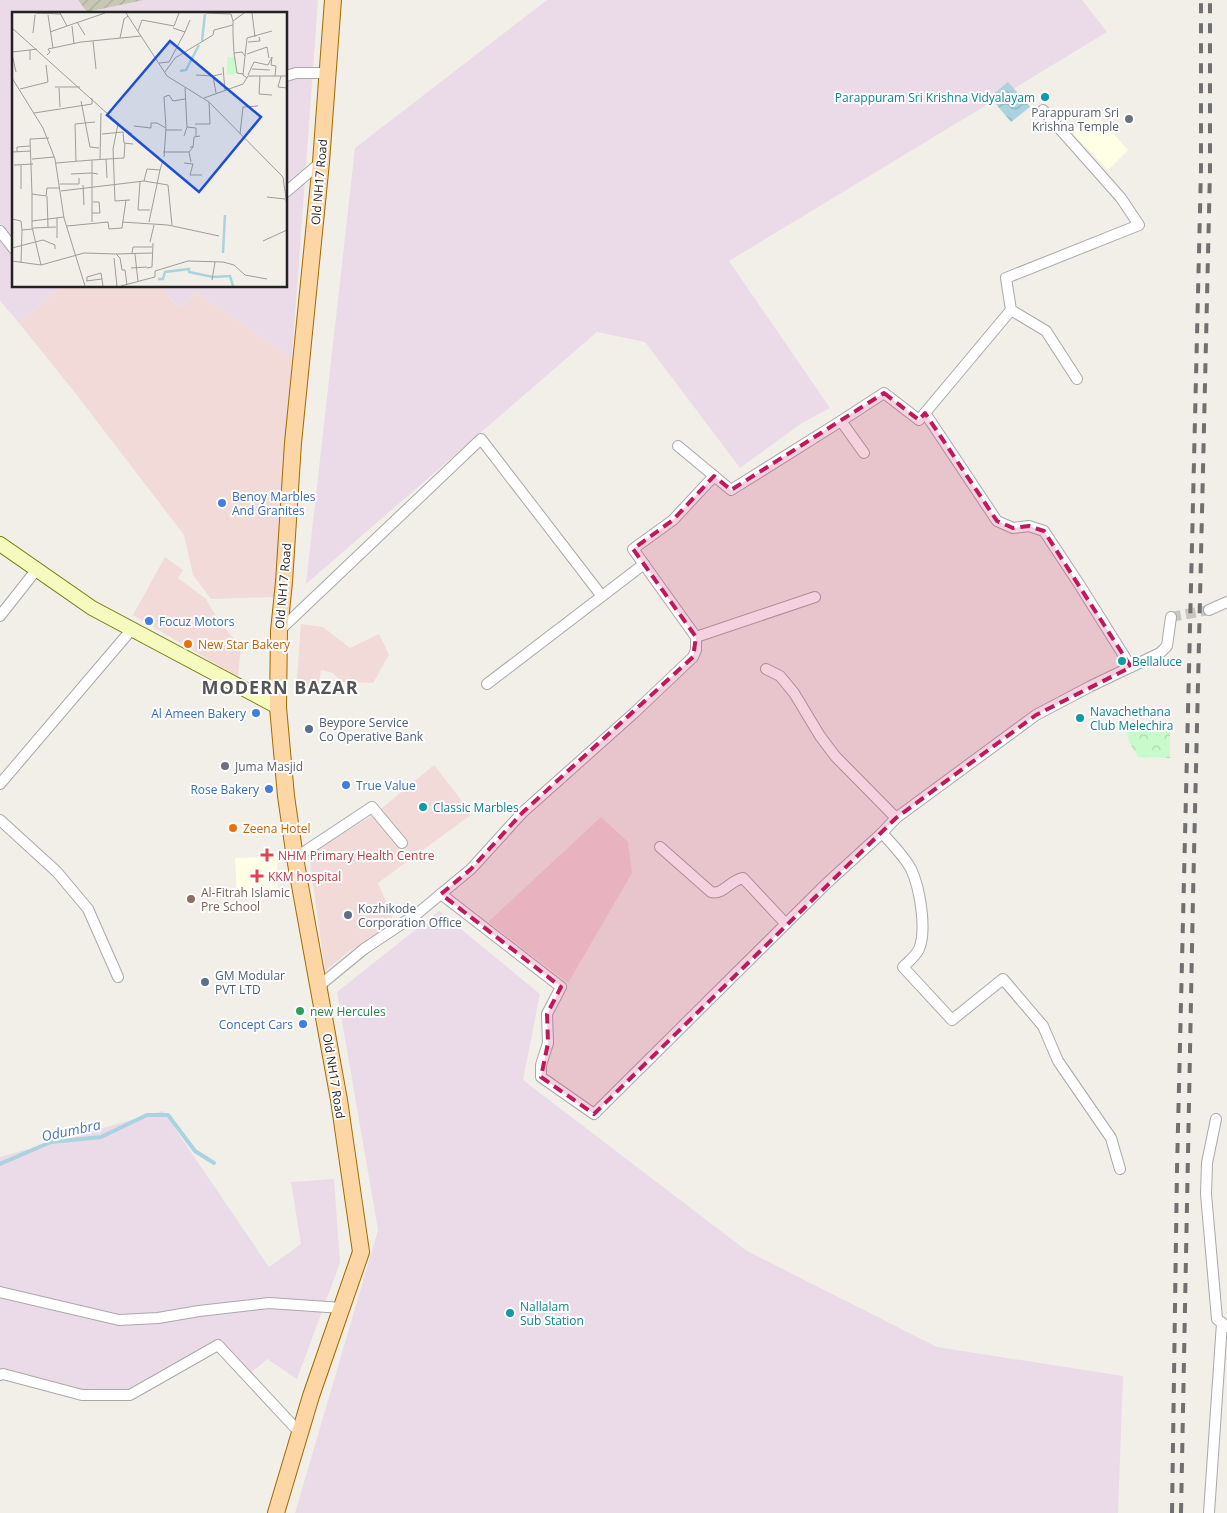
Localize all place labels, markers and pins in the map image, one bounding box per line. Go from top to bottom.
place label: Parappuram Sri Krishna Vidyalayam [835,89,1035,106]
marker: Parappuram Sri Krishna Vidyalayam [1039,91,1051,103]
place label: Parappuram Sri Krishna Temple [1031,104,1119,135]
marker: Parappuram Sri Krishna Temple [1123,113,1135,125]
place label: Benoy Marbles And Granites [232,488,316,519]
marker: Benoy Marbles And Granites [216,497,228,509]
place label: Focuz Motors [159,613,235,630]
marker: Focuz Motors [143,615,155,627]
place label: New Star Bakery [198,636,291,653]
marker: New Star Bakery [182,638,194,650]
place label: Bellaluce [1132,653,1182,670]
marker: Bellaluce [1116,655,1128,667]
place label: Navachethana Club Melechira [1090,703,1173,734]
place label: Al Ameen Bakery [151,705,247,722]
marker: Al Ameen Bakery [250,707,262,719]
marker: Navachethana Club Melechira [1074,712,1086,724]
place label: Beypore Service Co Operative Bank [319,714,424,745]
marker: Beypore Service Co Operative Bank [303,723,315,735]
place label: Juma Masjid [234,758,303,775]
marker: Juma Masjid [219,760,231,772]
place label: True Value [356,777,416,794]
marker: True Value [340,779,352,791]
place label: Rose Bakery [190,781,260,798]
marker: Rose Bakery [263,783,275,795]
place label: Classic Marbles [433,799,519,816]
marker: Classic Marbles [417,801,429,813]
place label: Zeena Hotel [243,820,311,837]
marker: Zeena Hotel [227,822,239,834]
place label: NHM Primary Health Centre [278,847,435,864]
marker: NHM Primary Health Centre [260,848,274,862]
place label: KKM hospital [268,868,341,885]
marker: KKM hospital [250,869,264,883]
place label: Al-Fitrah Islamic Pre School [201,884,290,915]
marker: Al-Fitrah Islamic Pre School [185,893,197,905]
place label: Kozhikode Corporation Office [358,900,462,931]
marker: Kozhikode Corporation Office [342,909,354,921]
place label: GM Modular PVT LTD [215,967,285,998]
marker: GM Modular PVT LTD [199,976,211,988]
place label: new Hercules [310,1003,386,1020]
marker: new Hercules [294,1005,306,1017]
place label: Concept Cars [219,1016,293,1033]
marker: Concept Cars [297,1018,309,1030]
place label: Nallalam Sub Station [520,1298,584,1329]
marker: Nallalam Sub Station [504,1307,516,1319]

